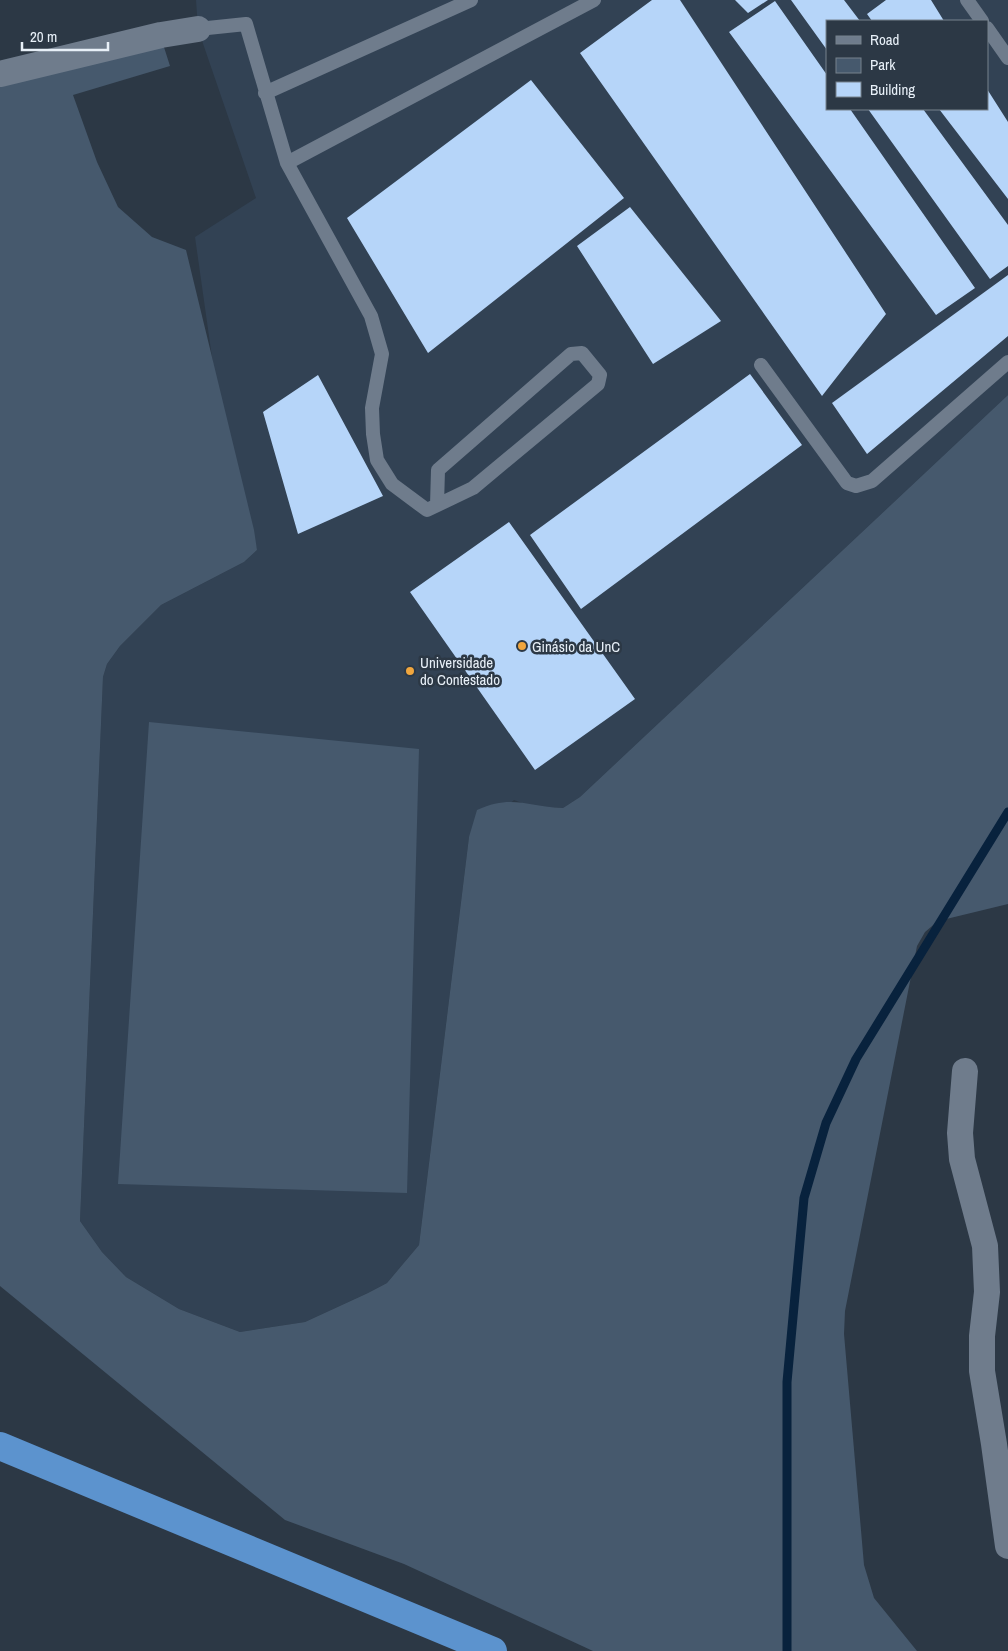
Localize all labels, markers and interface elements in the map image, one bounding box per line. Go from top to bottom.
scale bar [22,20,109,52]
legend [826,20,988,110]
text: 20 m [30,26,57,47]
text: Road [870,29,899,50]
text: Park [870,54,896,75]
text: Building [870,79,915,100]
place label: Ginásio da UnC [532,636,620,657]
marker: Ginásio da UnC [516,640,528,652]
place label: Universidade do Contestado [420,652,500,690]
marker: Universidade do Contestado [404,665,416,677]

